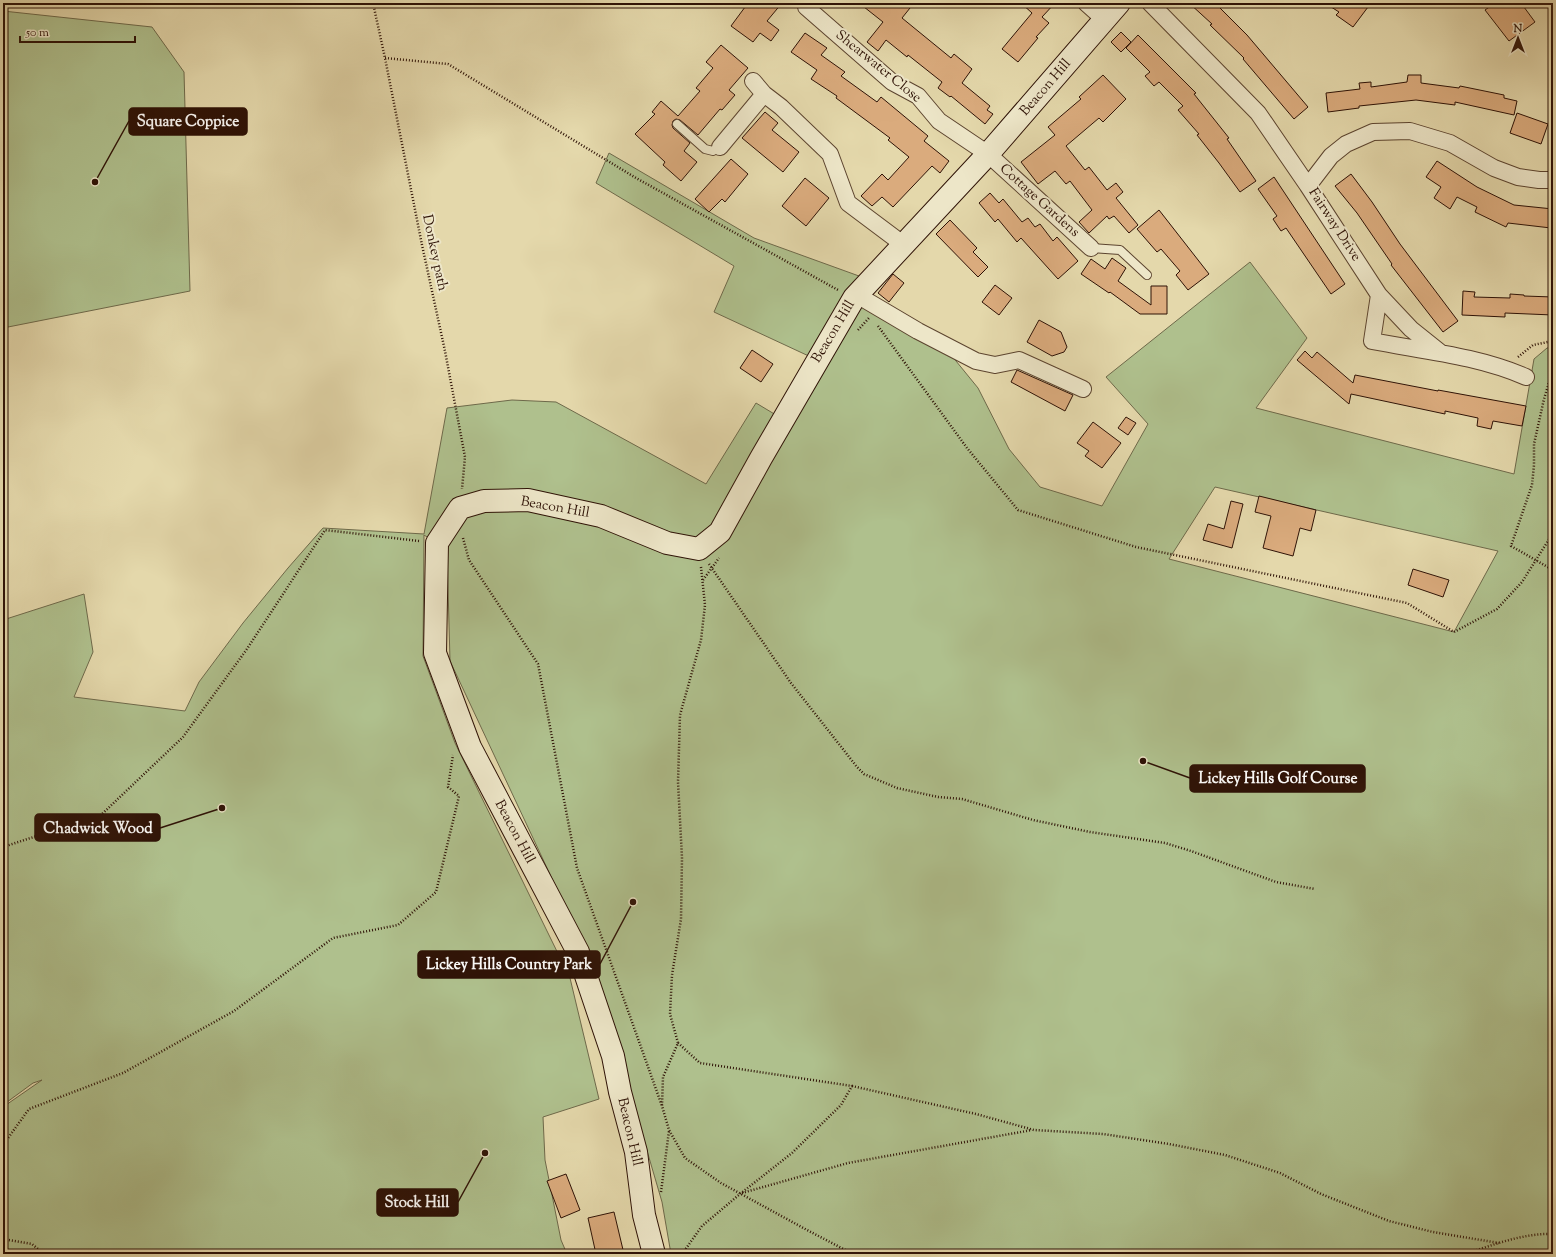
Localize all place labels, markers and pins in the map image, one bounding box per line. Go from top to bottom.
callout: Square Coppice [129,108,247,135]
callout: Lickey Hills Golf Course [1190,765,1365,792]
callout: Chadwick Wood [35,814,160,841]
callout: Lickey Hills Country Park [418,951,600,978]
callout: Stock Hill [377,1189,458,1216]

